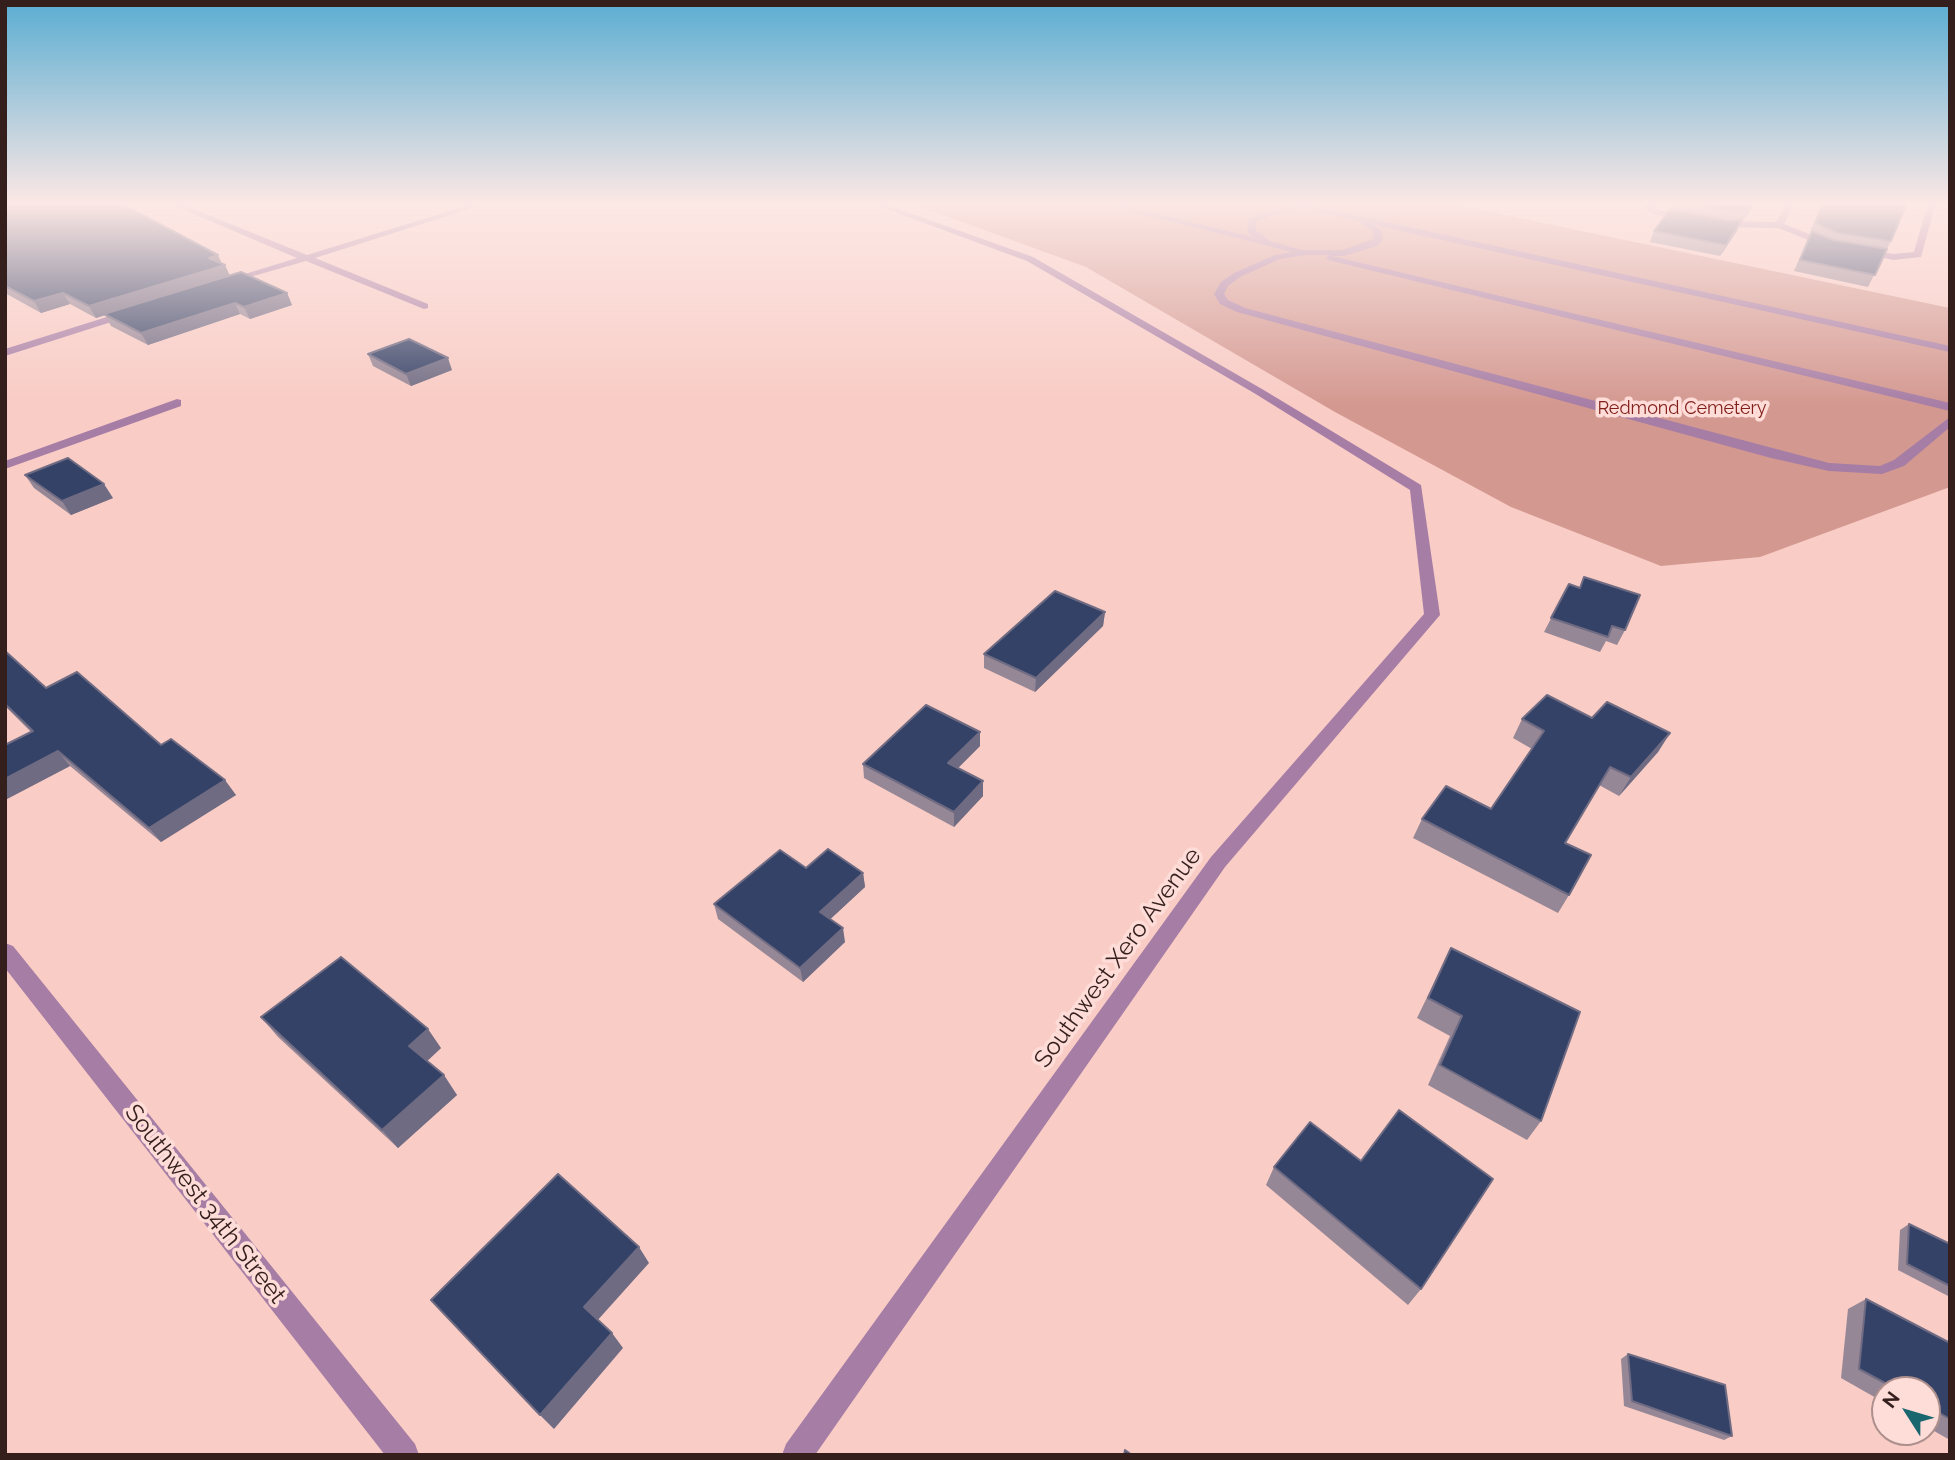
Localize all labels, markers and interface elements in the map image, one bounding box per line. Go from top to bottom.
park label: Redmond Cemetery [1597,398,1767,420]
street label: Southwest Xero Avenue [1029,842,1207,1074]
street label: Southwest 34th Street [118,1099,292,1309]
north arrow [1871,1376,1941,1446]
text: N [1878,1387,1904,1412]

